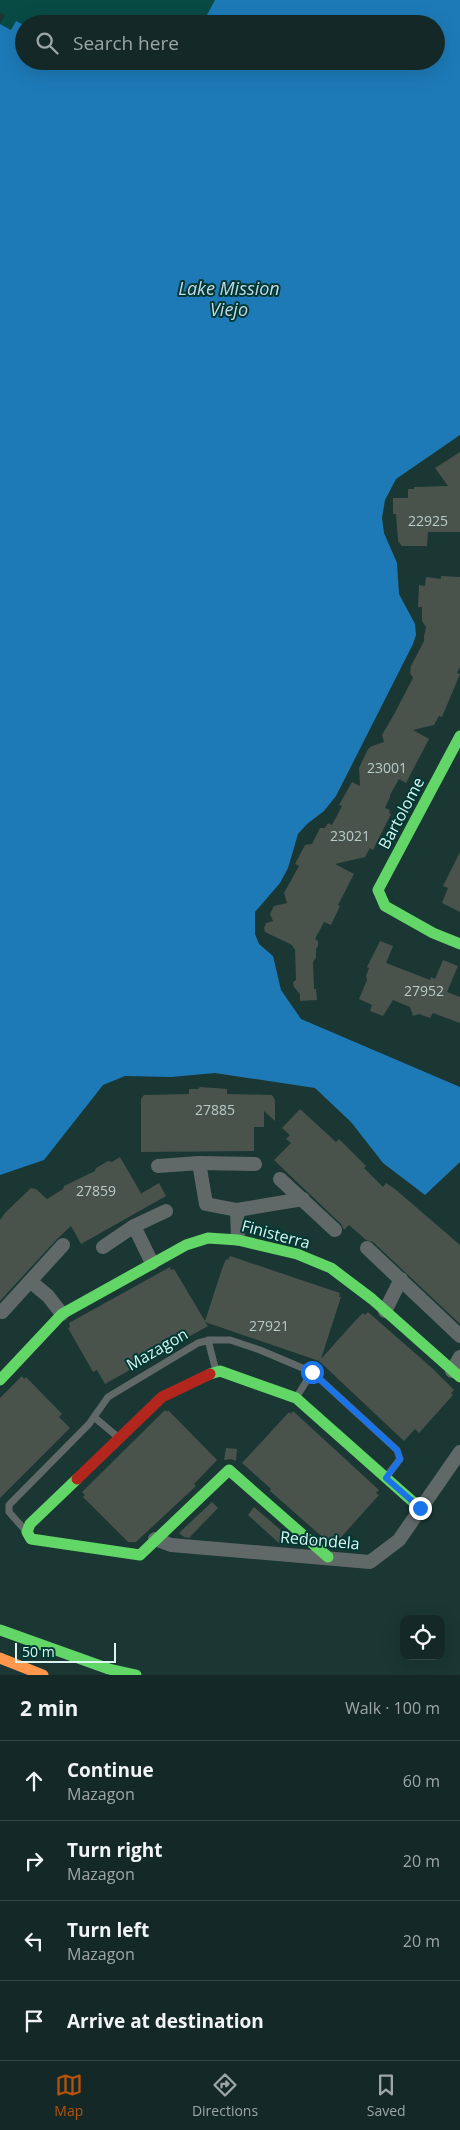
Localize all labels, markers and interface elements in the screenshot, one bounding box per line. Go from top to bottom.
search box [15,15,445,70]
icon: search [33,29,61,57]
text: Search here [73,30,179,56]
water label: Lake Mission Viejo [178,276,280,321]
house number: 22925 [408,511,448,530]
house number: 23001 [367,758,407,777]
street label: Bartolome [373,773,429,853]
house number: 23021 [330,826,370,845]
house number: 27952 [404,981,444,1000]
house number: 27885 [195,1100,235,1119]
house number: 27859 [76,1181,116,1200]
street label: Finisterra [239,1214,313,1254]
house number: 27921 [249,1316,289,1335]
street label: Mazagon [122,1323,192,1375]
route start [301,1361,324,1384]
route end [409,1497,432,1520]
street label: Redondela [279,1526,361,1554]
map controls [400,1615,445,1660]
button: locate [400,1615,445,1660]
scale bar [15,1640,116,1663]
text: 50 m [22,1642,55,1661]
text: 2 min [20,1694,78,1722]
text: Walk · 100 m [345,1697,440,1719]
text: Continue [67,1757,154,1783]
icon: ahead [20,1767,48,1795]
text: 60 m [403,1770,440,1792]
text: Mazagon [67,1783,135,1805]
text: Turn right [67,1837,162,1863]
icon: right [20,1847,48,1875]
text: 20 m [403,1850,440,1872]
text: Mazagon [67,1863,135,1885]
text: Turn left [67,1917,149,1943]
icon: left [20,1927,48,1955]
text: 20 m [403,1930,440,1952]
text: Mazagon [67,1943,135,1965]
icon: arrive [20,2007,48,2035]
text: Arrive at destination [67,2008,264,2034]
tab: Map [54,2071,83,2120]
tab: Directions [192,2071,258,2120]
tab: Saved [367,2071,406,2120]

